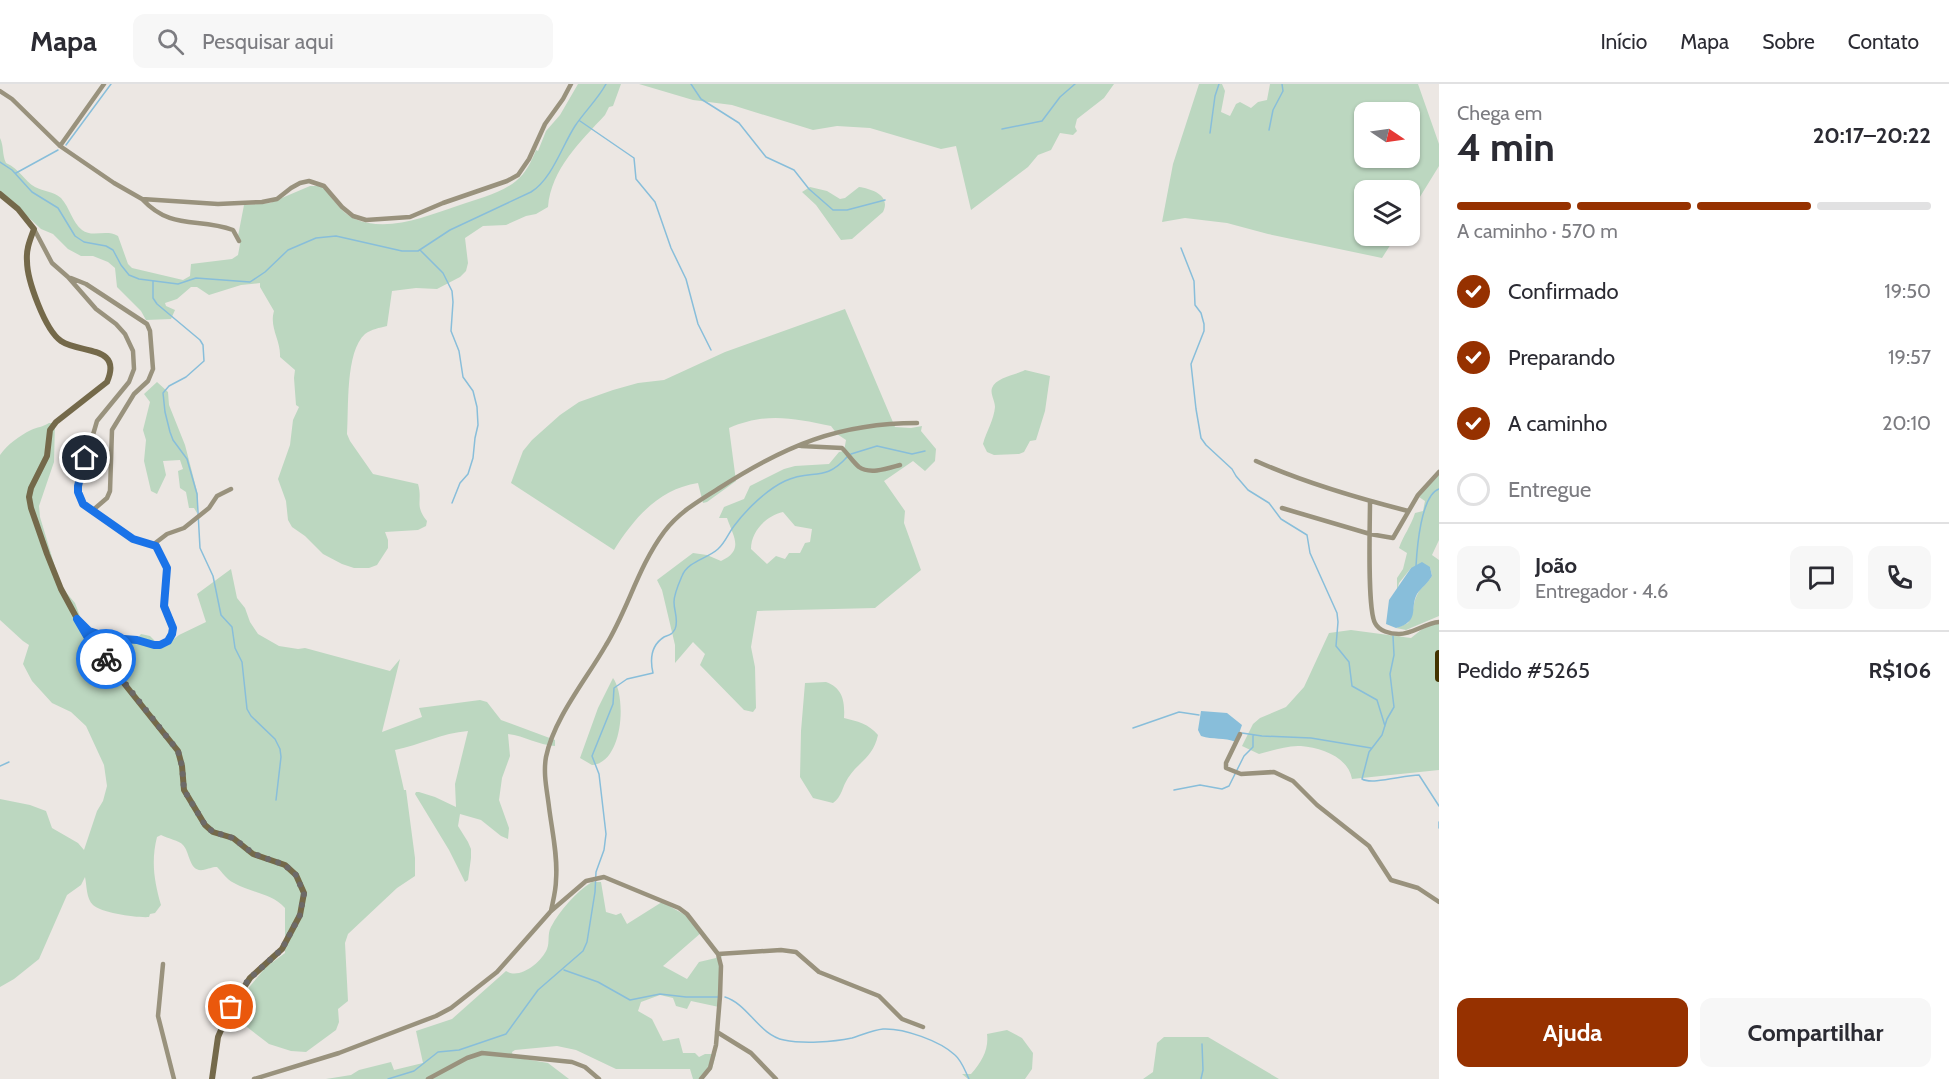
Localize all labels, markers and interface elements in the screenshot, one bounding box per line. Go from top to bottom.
search box [133,14,553,68]
text: Mapa [30,24,97,58]
icon: search [154,25,187,58]
text: Pesquisar aqui [202,28,334,55]
text: Início [1600,29,1647,54]
text: Mapa [1680,29,1729,54]
text: Sobre [1762,29,1815,54]
text: Contato [1848,29,1919,54]
text: Chega em [1457,101,1542,125]
north arrow [1354,102,1420,168]
map controls [1354,102,1420,246]
text: 20:17–20:22 [1813,122,1931,149]
text: 4 min [1457,123,1555,171]
button: layers [1354,180,1420,246]
text: A caminho · 570 m [1457,219,1618,243]
icon: check [1457,275,1490,308]
text: Confirmado [1508,278,1619,305]
text: 19:50 [1884,279,1931,303]
icon: check [1457,341,1490,374]
text: Preparando [1508,344,1615,371]
text: 19:57 [1888,345,1931,369]
icon: check [1457,407,1490,440]
text: A caminho [1508,410,1607,437]
text: 20:10 [1882,411,1931,435]
pin [59,432,110,483]
icon: home [68,441,101,474]
text: Entregue [1508,476,1591,503]
button: person [1457,546,1520,609]
button: chat [1790,546,1853,609]
button: phone [1868,546,1931,609]
text: João [1535,552,1577,579]
text: Entregador · 4.6 [1535,579,1668,603]
courier [76,629,136,689]
icon: bike [90,643,123,676]
text: Pedido #5265 [1457,657,1590,684]
text: R$106 [1868,657,1931,684]
pin [205,981,256,1032]
icon: bag [214,990,247,1023]
button: Ajuda [1457,998,1688,1067]
button: Compartilhar [1700,998,1931,1067]

